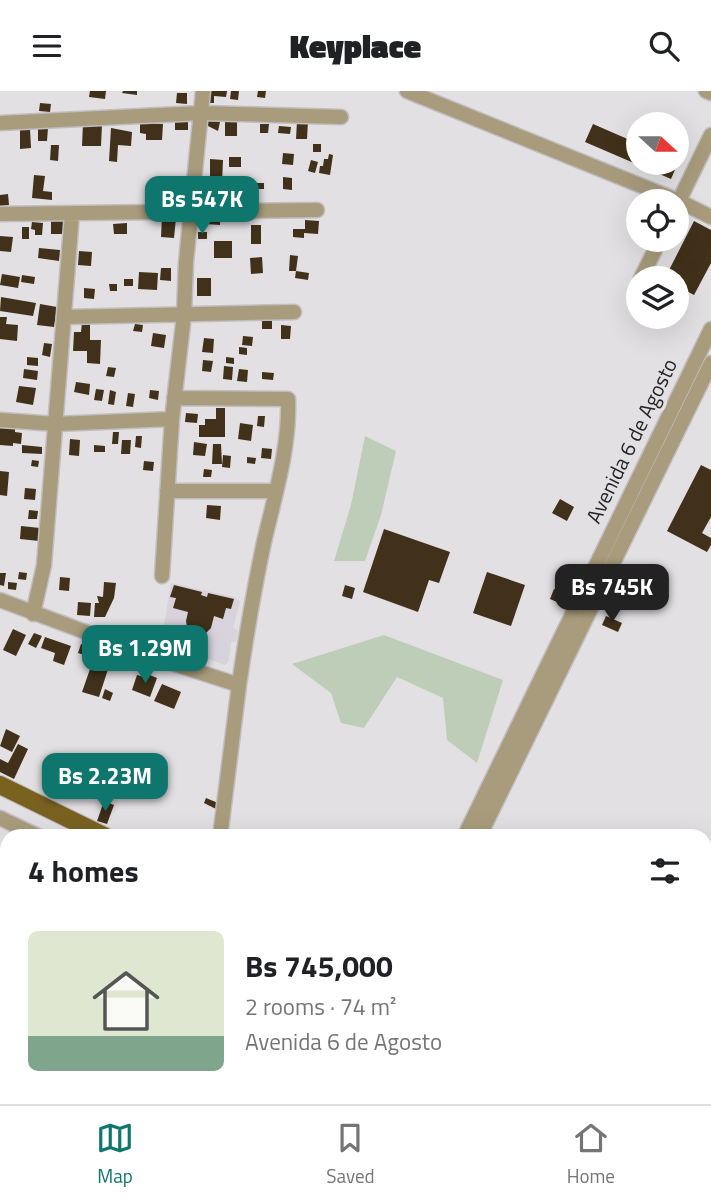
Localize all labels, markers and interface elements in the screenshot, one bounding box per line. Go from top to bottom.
text: Keyplace [290,22,421,70]
icon: menu [28,27,66,65]
icon: search [645,27,683,65]
north arrow [626,112,690,175]
map controls [626,112,689,329]
pin: Bs 547K [137,177,267,236]
text: Bs 547K [161,181,243,216]
button: locate [626,189,689,252]
button: layers [626,266,689,329]
street label: Avenida 6 de Agosto [577,353,685,528]
pin: Bs 745K [547,565,677,624]
text: Bs 745K [571,569,653,604]
pin: Bs 1.29M [73,625,217,685]
text: Bs 1.29M [98,630,192,665]
pin: Bs 2.23M [33,753,177,813]
text: Bs 2.23M [58,758,152,793]
text: 4 homes [28,848,139,894]
icon: filters [646,852,684,890]
text: Bs 745,000 [245,943,393,989]
icon: home [84,959,168,1043]
text: 2 rooms · 74 m² [245,989,396,1024]
text: Avenida 6 de Agosto [245,1024,442,1059]
tab: Map [96,1119,134,1190]
tab: Saved [326,1119,375,1190]
tab: Home [567,1119,615,1190]

